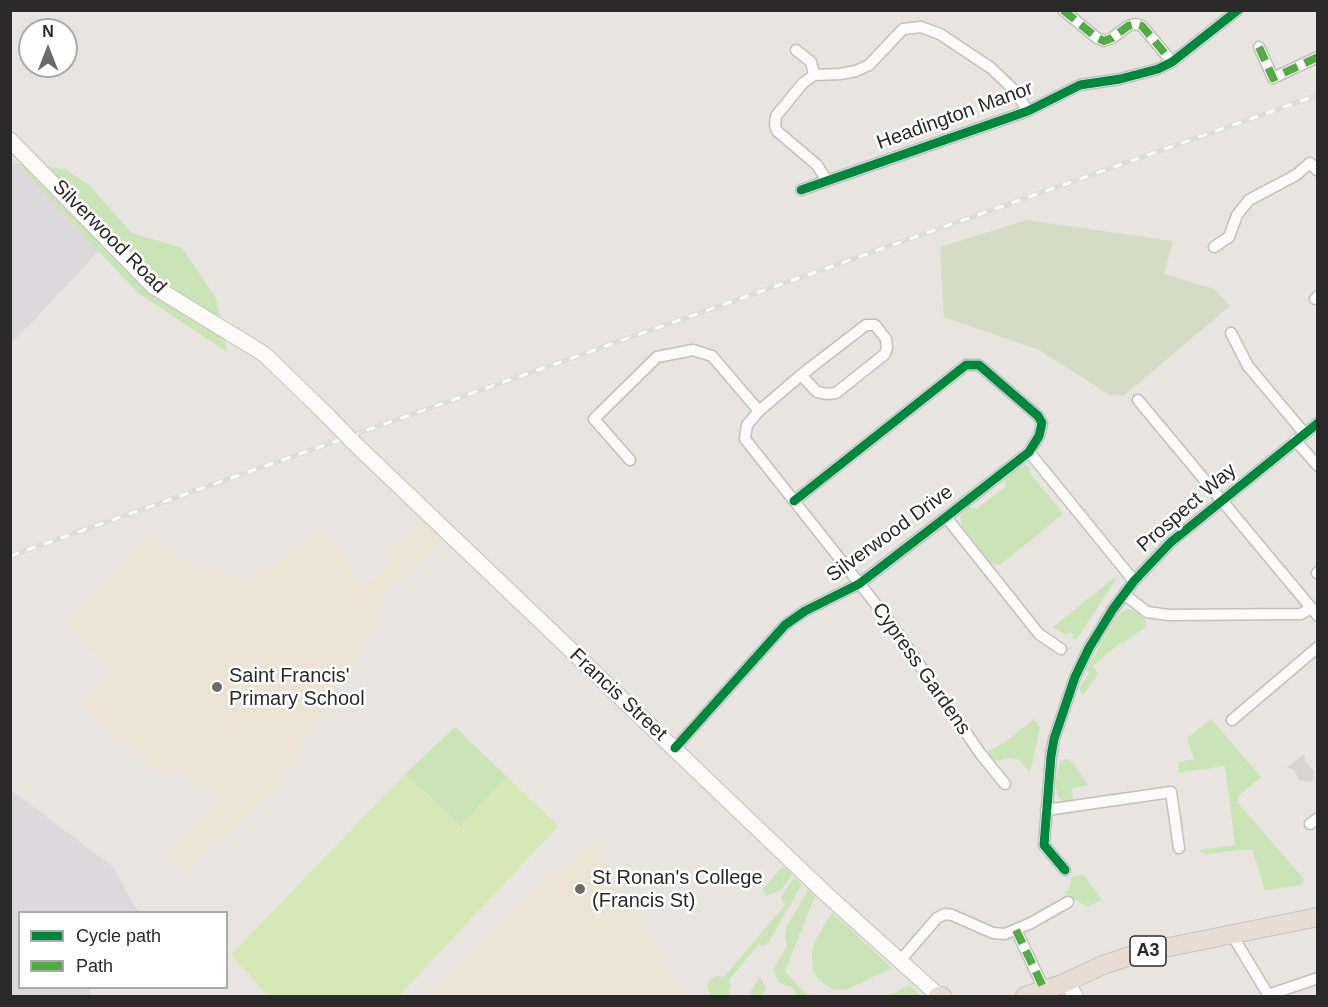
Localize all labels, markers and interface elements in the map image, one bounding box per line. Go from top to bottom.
north arrow [18,18,78,78]
text: N [42,23,54,40]
street label: Headington Manor [874,77,1036,155]
street label: Silverwood Road [47,175,171,299]
street label: Prospect Way [1132,458,1242,558]
street label: Silverwood Drive [822,480,958,588]
street label: Cypress Gardens [867,598,975,740]
street label: Francis Street [564,644,672,746]
place label: Saint Francis' Primary School [229,664,365,711]
marker: Saint Francis' Primary School [210,680,224,694]
place label: St Ronan's College (Francis St) [592,866,763,913]
marker: St Ronan's College (Francis St) [573,882,587,896]
legend [18,911,228,989]
text: Cycle path [76,926,161,946]
road number: A3 [1130,936,1166,966]
text: Path [76,956,113,976]

